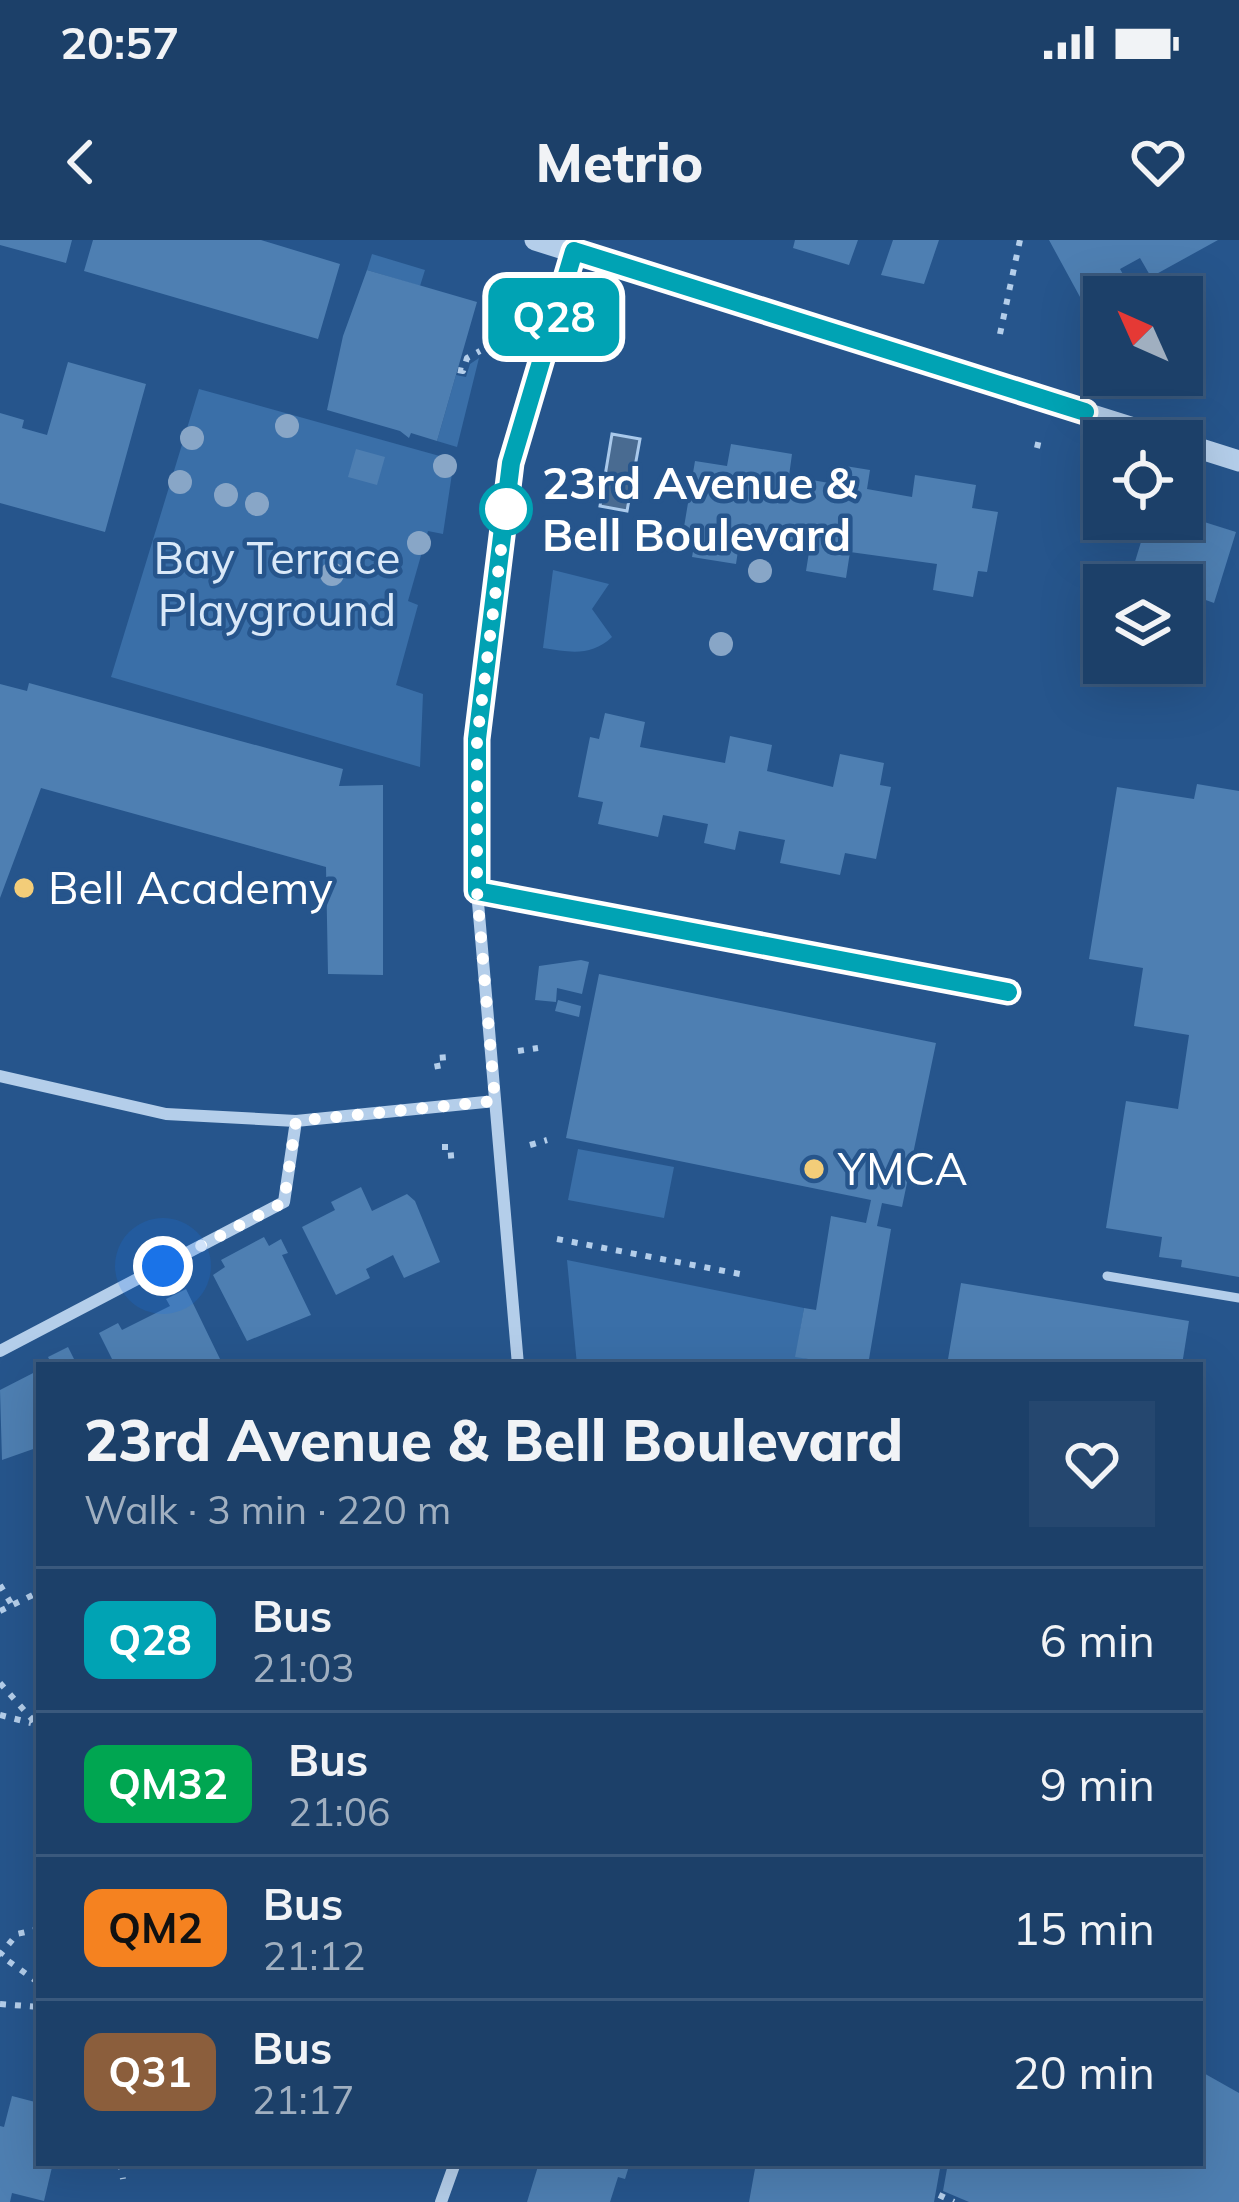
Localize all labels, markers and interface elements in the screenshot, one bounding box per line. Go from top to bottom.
text: 20:57 [60,14,179,70]
text: Metrio [536,128,703,196]
icon: back [48,129,114,195]
icon: heart [1125,129,1191,195]
north arrow [1083,276,1203,396]
map controls [1083,276,1203,684]
line badge: Q28 [485,278,623,356]
text: Q28 [512,290,596,343]
button: locate [1083,420,1203,540]
place label: 23rd Avenue & Bell Boulevard [542,454,858,562]
marker: 23rd Avenue & Bell Boulevard [481,484,531,534]
park label: Bay Terrace Playground [154,529,401,637]
button: layers [1083,564,1203,684]
place label: Bell Academy [48,859,333,915]
marker: Bell Academy [11,875,37,901]
place label: YMCA [837,1140,968,1196]
marker: YMCA [801,1156,827,1182]
your location [133,1236,193,1296]
button: heart [1029,1401,1155,1527]
text: 23rd Avenue & Bell Boulevard [84,1404,903,1475]
text: Walk · 3 min · 220 m [84,1485,451,1534]
text: Bus [252,1587,332,1643]
text: 6 min [1040,1612,1155,1668]
text: Q28 [108,1613,192,1666]
text: 21:03 [252,1643,355,1692]
text: Bus [288,1731,368,1787]
text: 9 min [1040,1756,1155,1812]
text: QM32 [108,1757,228,1810]
text: 21:06 [288,1787,391,1836]
text: Bus [263,1875,343,1931]
text: 15 min [1013,1900,1155,1956]
text: QM2 [108,1901,203,1954]
text: 21:12 [263,1931,365,1980]
text: Bus [252,2019,332,2075]
text: 20 min [1013,2044,1155,2100]
text: Q31 [108,2045,192,2098]
text: 21:17 [252,2075,355,2124]

